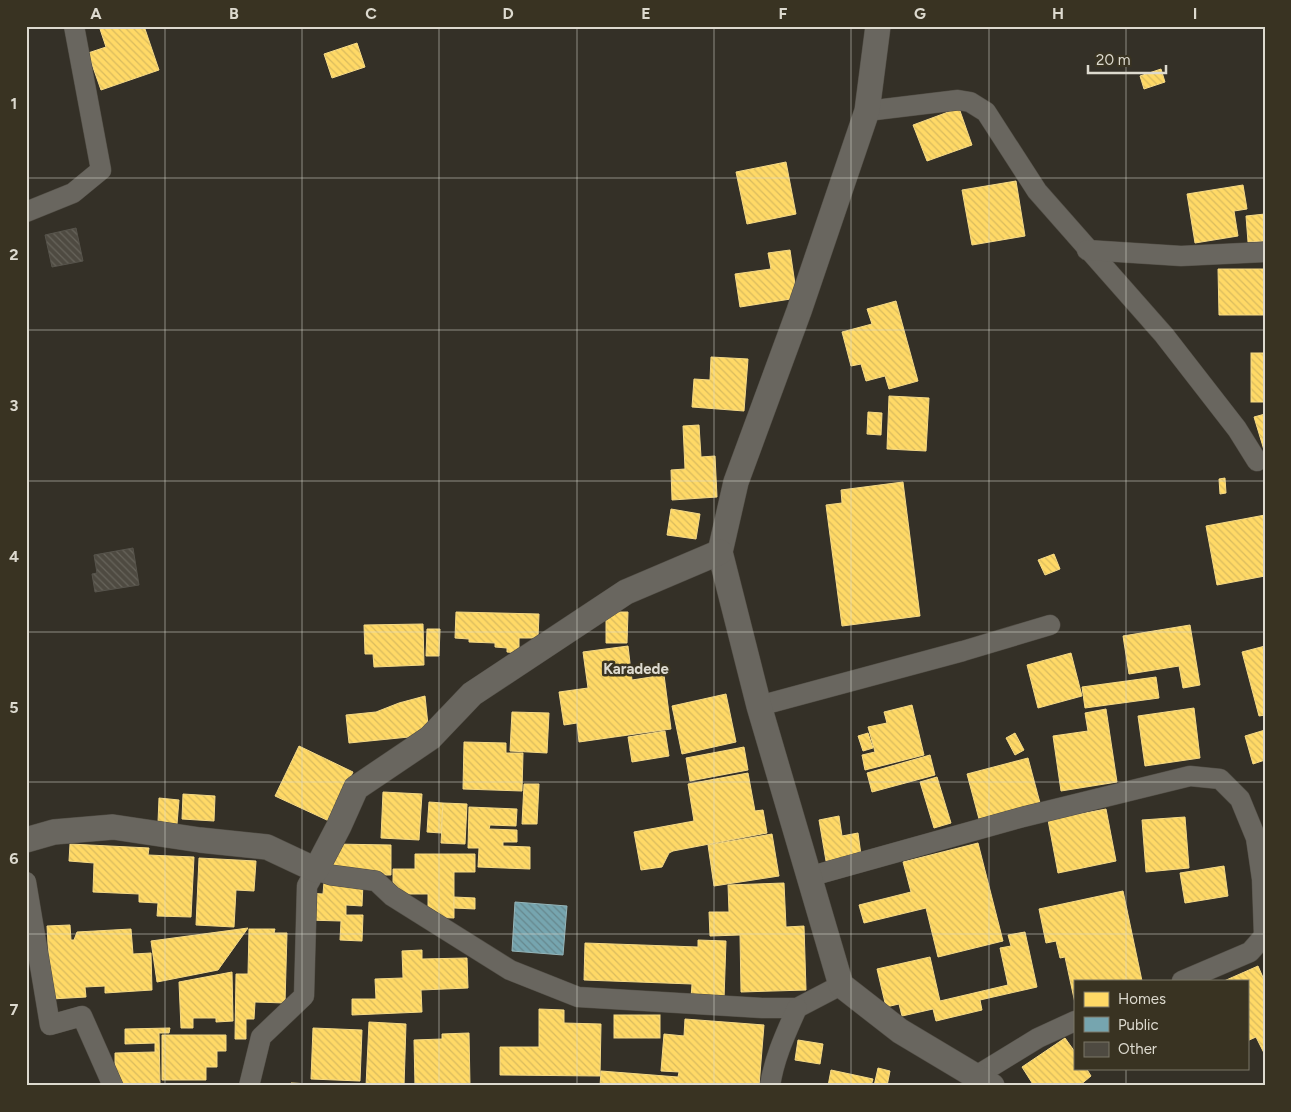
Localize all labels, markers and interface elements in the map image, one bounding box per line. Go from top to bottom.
text: A [90,4,102,23]
text: B [229,4,239,23]
text: C [365,4,377,23]
text: D [502,4,514,23]
text: E [641,4,651,23]
text: F [779,4,788,23]
text: G [914,4,926,23]
text: H [1052,4,1064,23]
text: I [1193,4,1197,23]
scale bar [1088,42,1166,74]
text: 20 m [1096,51,1130,69]
text: 1 [11,94,17,113]
text: 2 [9,245,19,264]
text: 3 [10,396,19,415]
text: 4 [9,547,19,566]
district label: Karadede [603,660,670,678]
text: 5 [9,698,19,717]
text: 6 [9,849,19,868]
legend [1074,980,1248,1070]
text: Homes [1118,990,1166,1008]
text: 7 [10,1000,19,1019]
text: Public [1118,1016,1159,1034]
text: Other [1118,1040,1157,1058]

